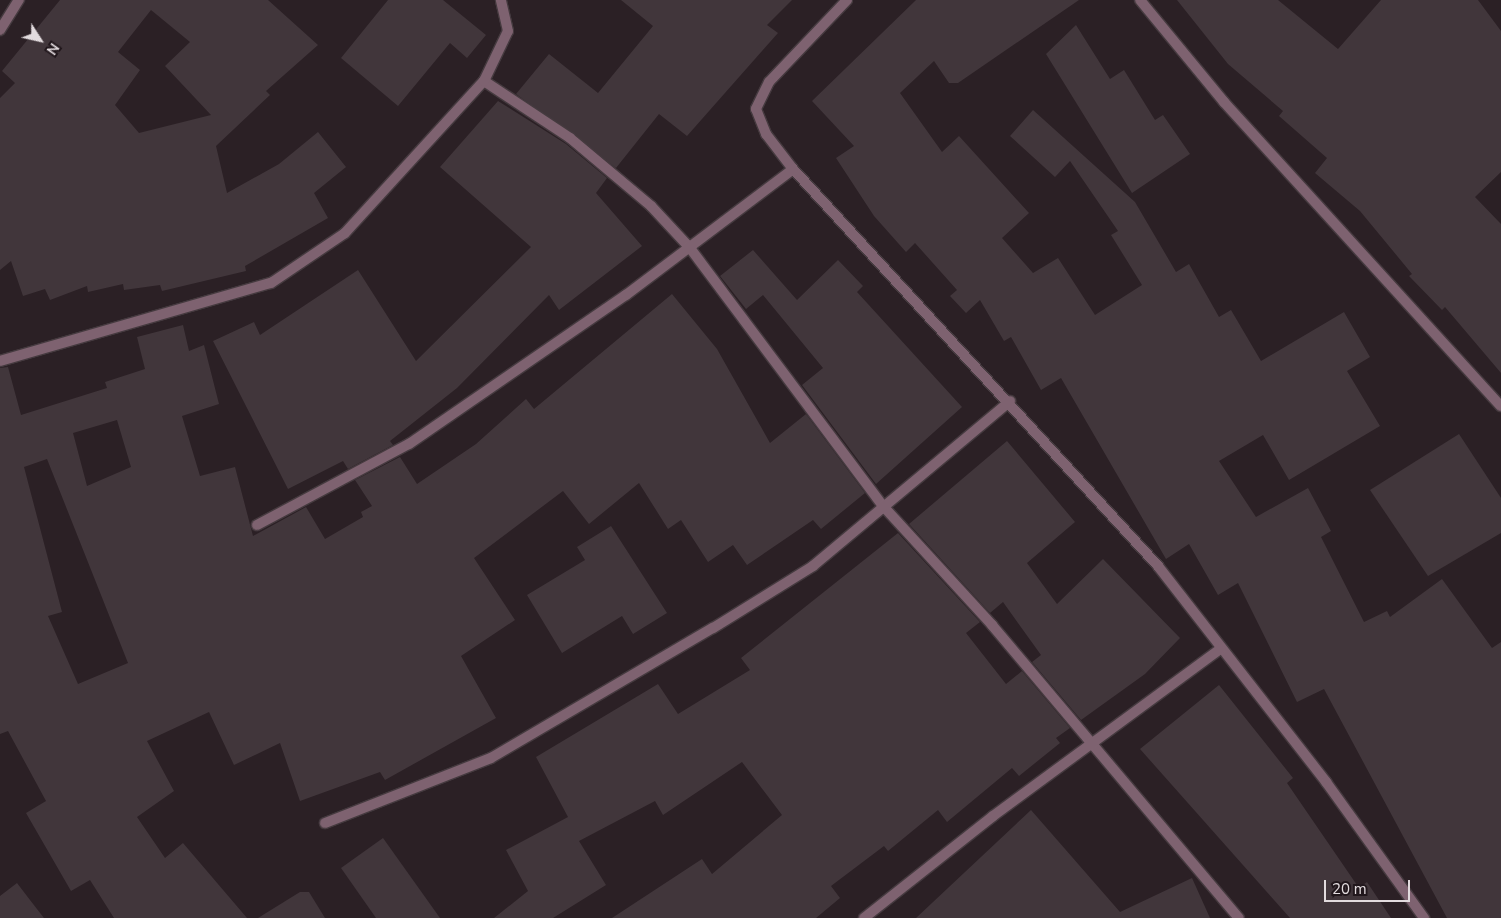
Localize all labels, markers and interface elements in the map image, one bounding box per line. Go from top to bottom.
north arrow [15,15,65,65]
text: N [42,39,63,59]
scale bar [1326,870,1412,902]
text: 20 m [1332,879,1367,899]

